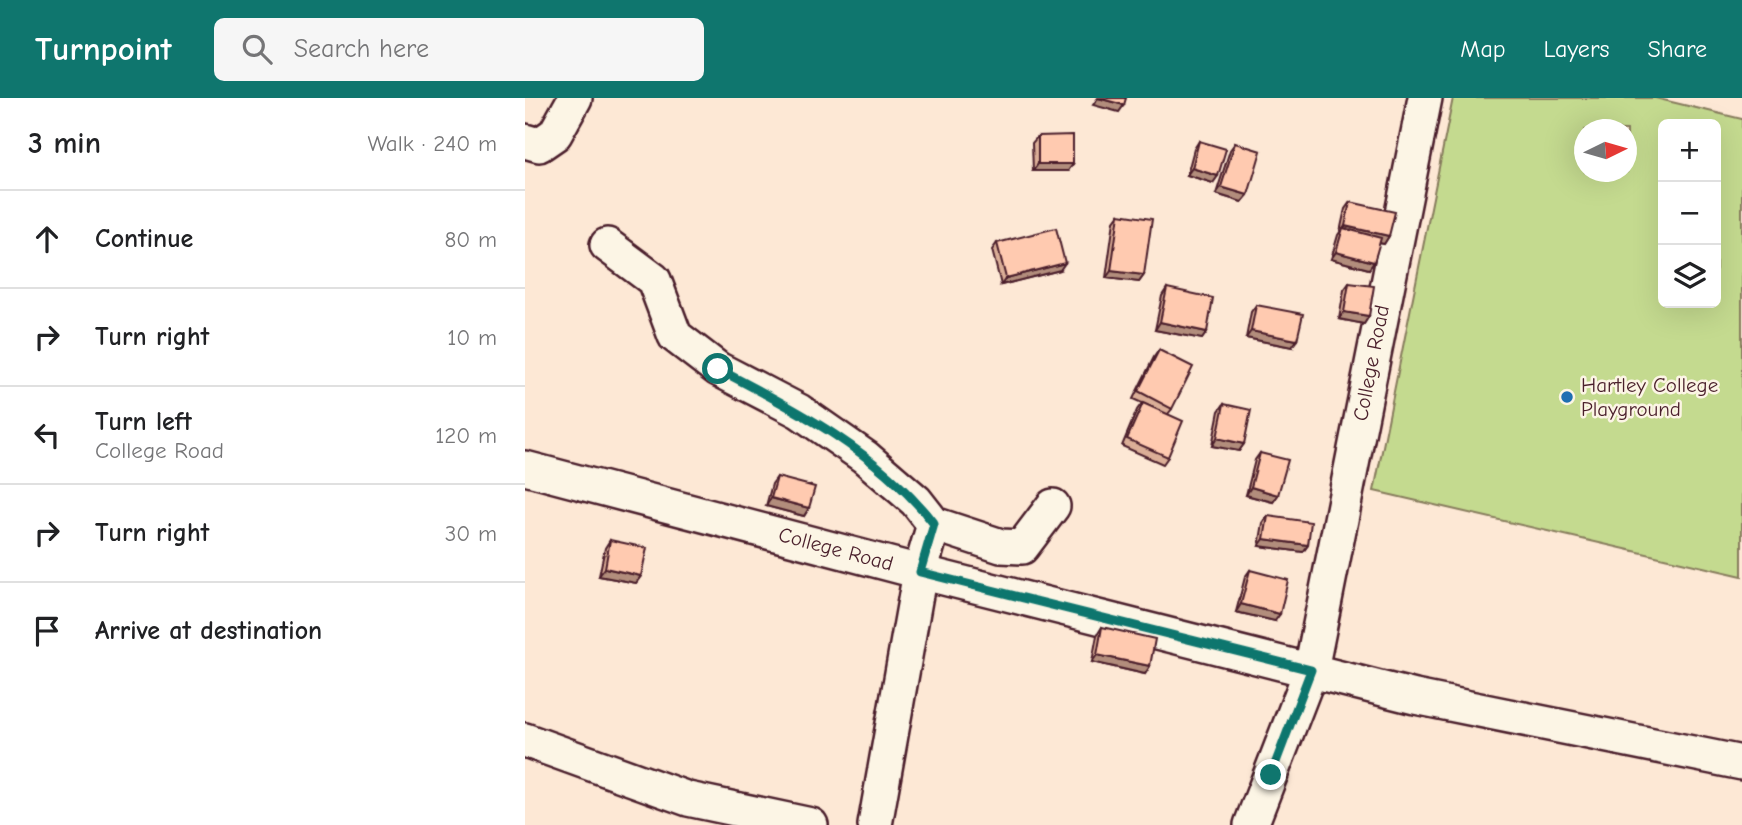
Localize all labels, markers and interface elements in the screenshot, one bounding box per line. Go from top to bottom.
search box [214,18,704,81]
text: Turnpoint [35,30,172,68]
icon: search [238,30,276,68]
text: Search here [294,34,429,64]
text: Map [1460,35,1506,63]
text: Layers [1544,35,1609,63]
text: Share [1647,35,1707,63]
north arrow [1574,119,1637,182]
map controls [1658,119,1721,308]
button: + [1658,119,1721,182]
text: 3 min [28,126,101,161]
text: Walk · 240 m [367,130,497,157]
button: − [1658,182,1721,245]
icon: ahead [28,220,66,258]
text: Continue [95,224,193,254]
text: 80 m [444,226,497,253]
button: layers [1658,245,1721,308]
street label: College Road [1348,303,1394,423]
icon: right [28,318,66,356]
text: Turn right [95,322,209,352]
text: 10 m [447,324,497,351]
route start [702,353,733,384]
place label: Hartley College Playground [1581,373,1718,421]
marker: Hartley College Playground [1559,389,1575,405]
text: Turn left [95,407,192,437]
icon: left [28,416,66,454]
text: 120 m [435,422,497,449]
text: College Road [95,437,224,464]
icon: right [28,514,66,552]
text: Turn right [95,518,209,548]
text: 30 m [445,520,497,547]
street label: College Road [776,522,896,576]
icon: arrive [28,612,66,650]
text: Arrive at destination [95,616,322,646]
route end [1255,759,1286,790]

